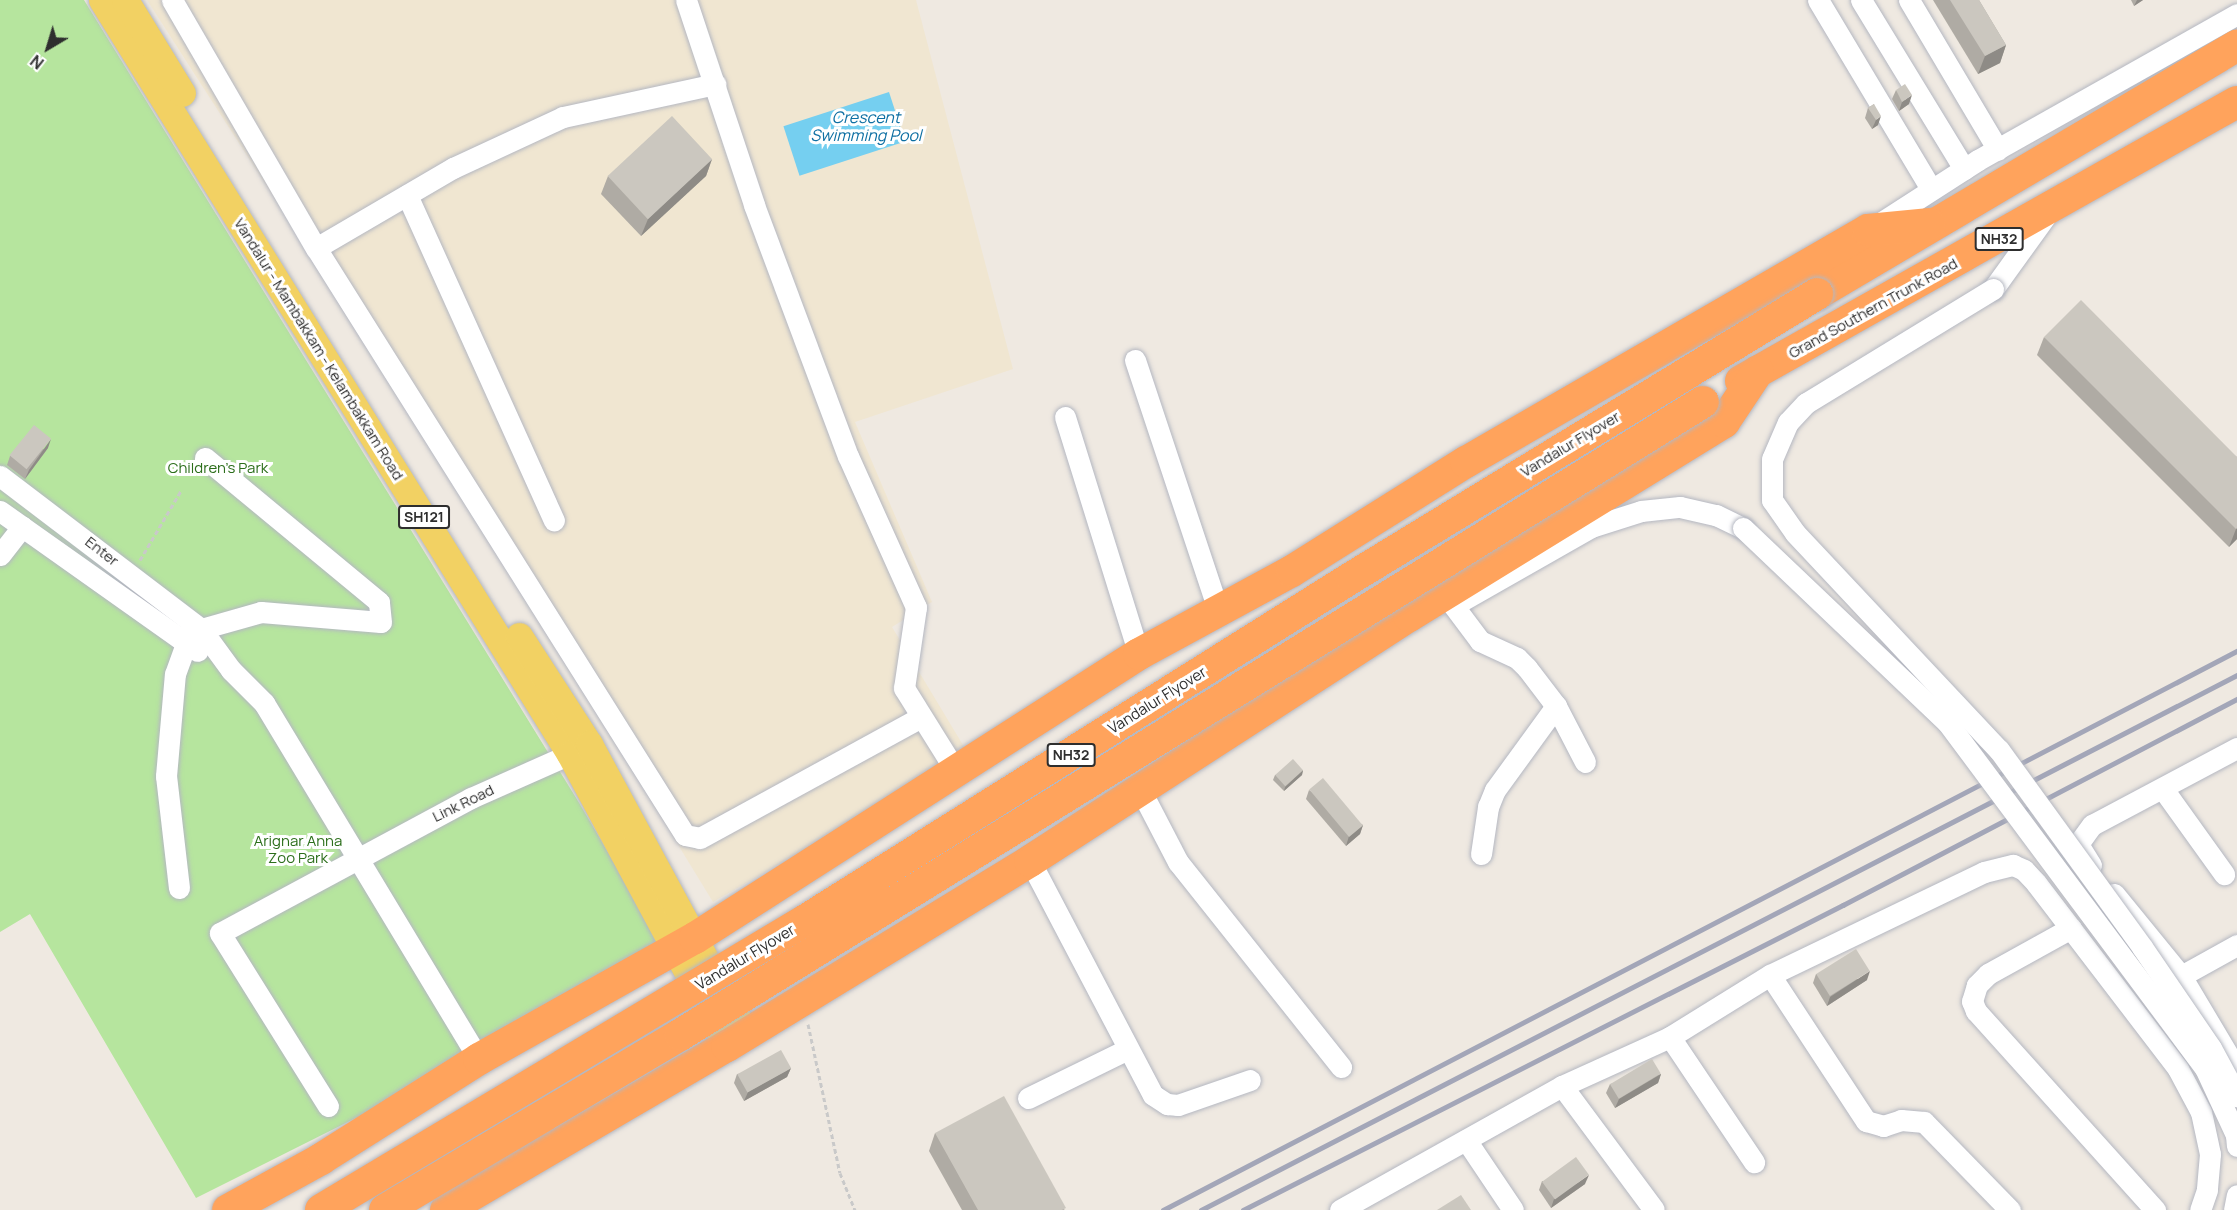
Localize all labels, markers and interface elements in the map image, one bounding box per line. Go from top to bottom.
north arrow [18,18,78,78]
text: N [26,50,48,74]
water label: Crescent Swimming Pool [810,107,922,145]
street label: Vandalur - Mambakkam - Kelambakkam Road [230,215,408,483]
road number: NH32 [1974,228,2024,250]
street label: Grand Southern Trunk Road [1785,254,1961,362]
street label: Vandalur Flyover [1517,407,1623,481]
park label: Children's Park [168,459,268,477]
road number: SH121 [397,506,451,528]
street label: Enter [82,532,122,570]
street label: Vandalur Flyover [1105,663,1209,737]
road number: NH32 [1046,744,1096,766]
street label: Link Road [429,780,497,826]
park label: Arignar Anna Zoo Park [254,831,342,866]
street label: Vandalur Flyover [692,920,798,994]

